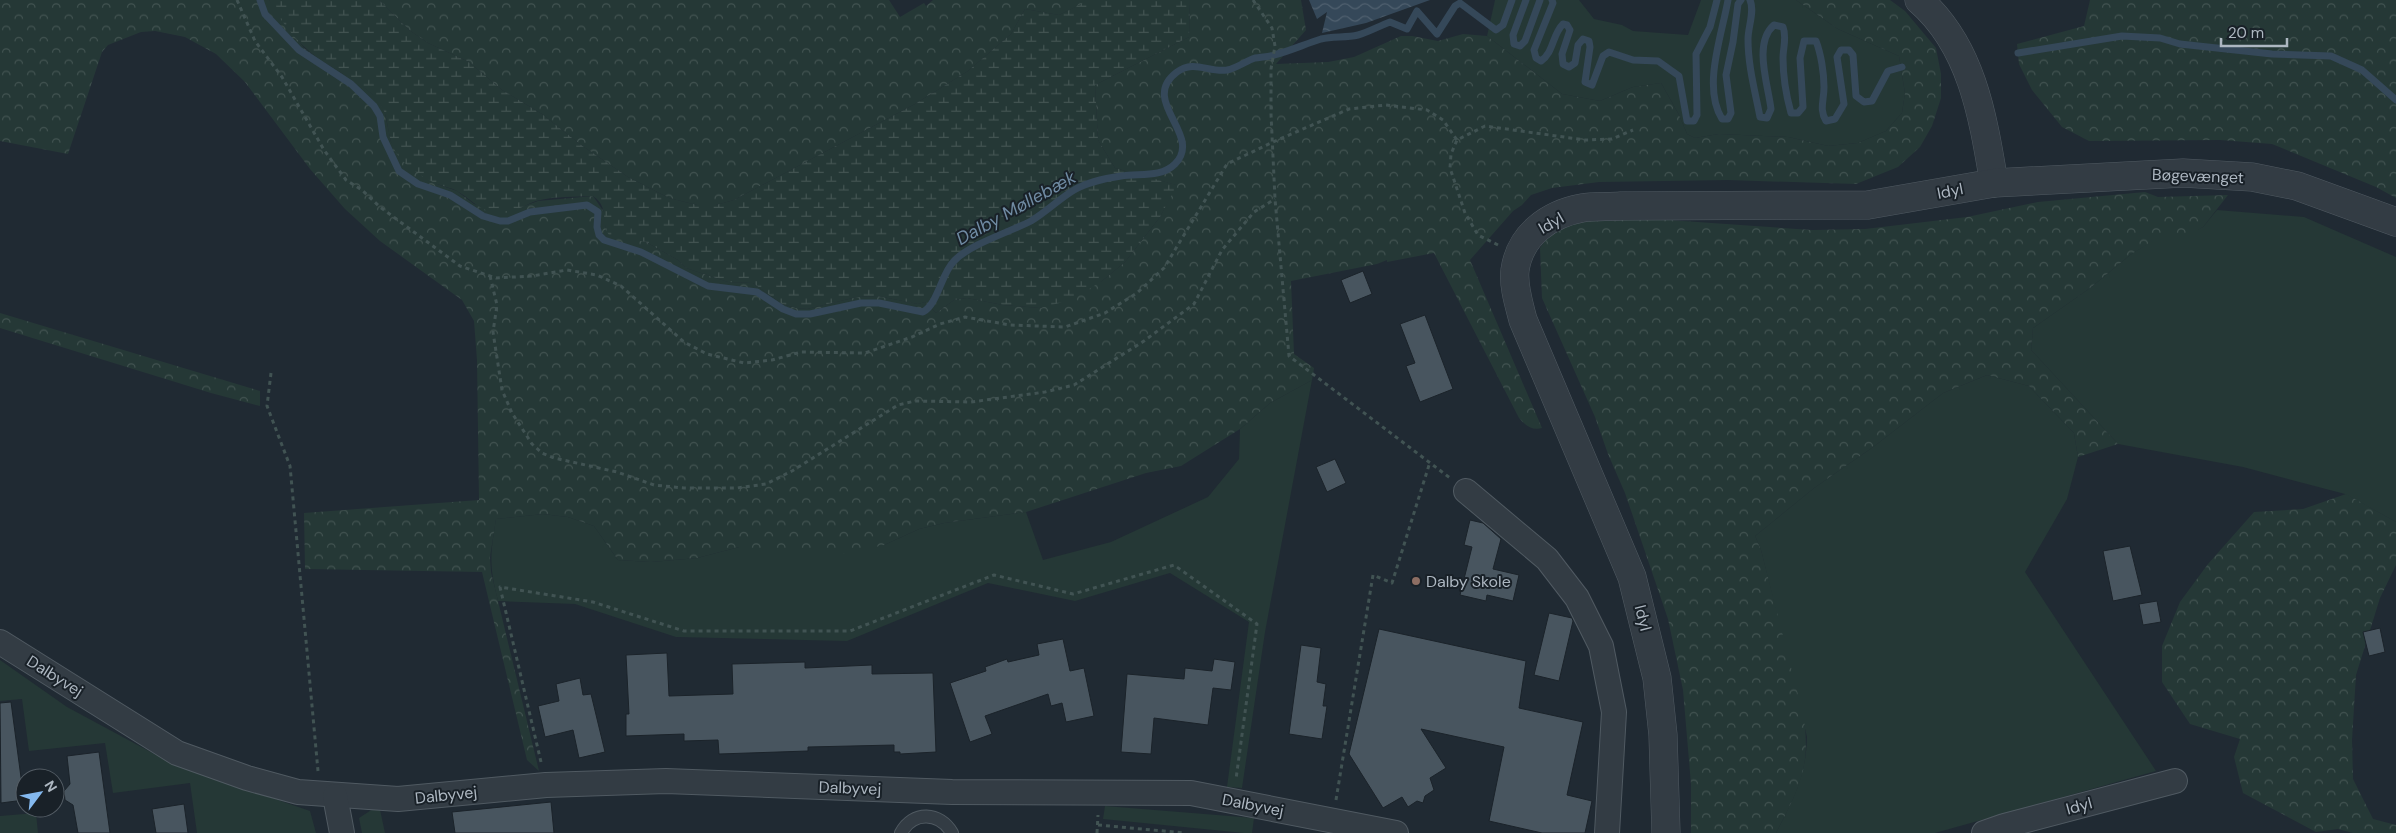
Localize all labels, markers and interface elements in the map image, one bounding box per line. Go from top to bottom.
scale bar [2221,15,2287,47]
text: 20 m [2228,23,2264,43]
street label: Bøgevænget [2152,164,2244,188]
water label: Dalby Møllebæk [952,165,1081,251]
street label: Idyl [1935,178,1965,204]
street label: Idyl [1534,207,1568,239]
place label: Dalby Skole [1426,571,1511,592]
marker: Dalby Skole [1410,575,1422,587]
street label: Idyl [1630,603,1656,633]
street label: Dalbyvej [23,651,87,701]
north arrow [15,768,65,818]
street label: Dalbyvej [818,776,882,800]
text: N [41,777,61,795]
street label: Dalbyvej [414,781,478,809]
street label: Dalbyvej [1220,789,1286,821]
street label: Idyl [2064,792,2094,820]

